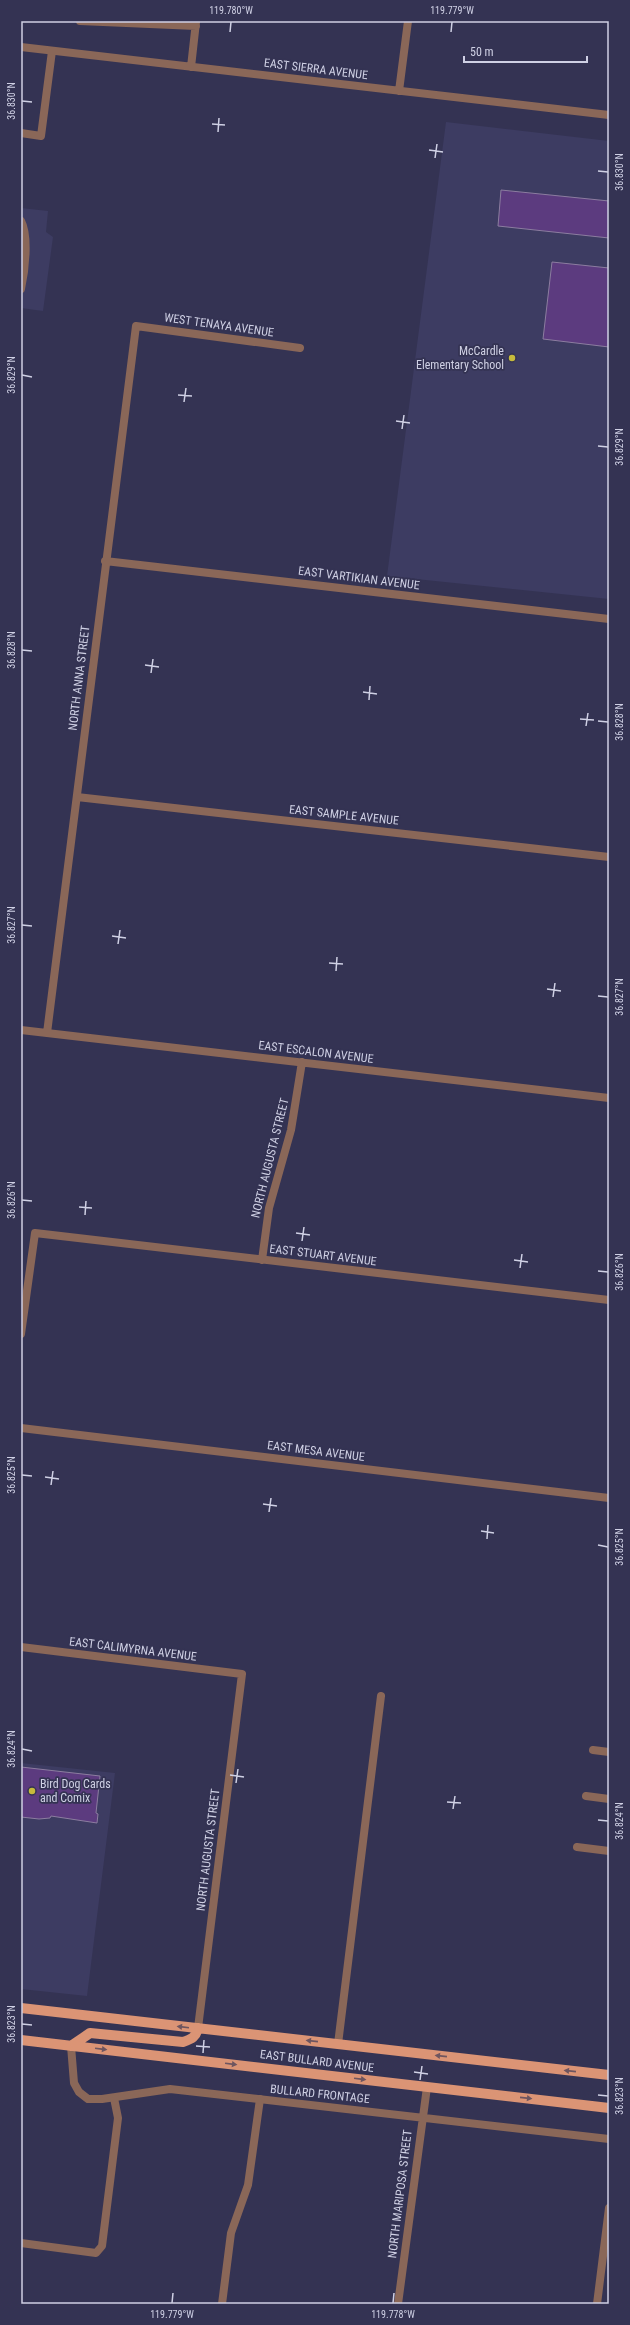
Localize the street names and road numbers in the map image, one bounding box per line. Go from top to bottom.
street label: EAST SIERRA AVENUE [263,56,369,82]
street label: WEST TENAYA AVENUE [163,310,275,340]
street label: EAST VARTIKIAN AVENUE [297,564,421,592]
street label: NORTH ANNA STREET [66,625,92,731]
street label: EAST SAMPLE AVENUE [288,802,400,828]
street label: EAST ESCALON AVENUE [258,1038,374,1066]
street label: NORTH AUGUSTA STREET [248,1097,292,1219]
street label: EAST STUART AVENUE [269,1241,377,1269]
street label: EAST MESA AVENUE [266,1438,366,1464]
street label: EAST CALIMYRNA AVENUE [68,1634,198,1664]
street label: NORTH AUGUSTA STREET [194,1788,222,1912]
street label: EAST BULLARD AVENUE [259,2047,375,2075]
street label: BULLARD FRONTAGE [270,2082,370,2106]
street label: NORTH MARIPOSA STREET [385,2129,415,2259]

